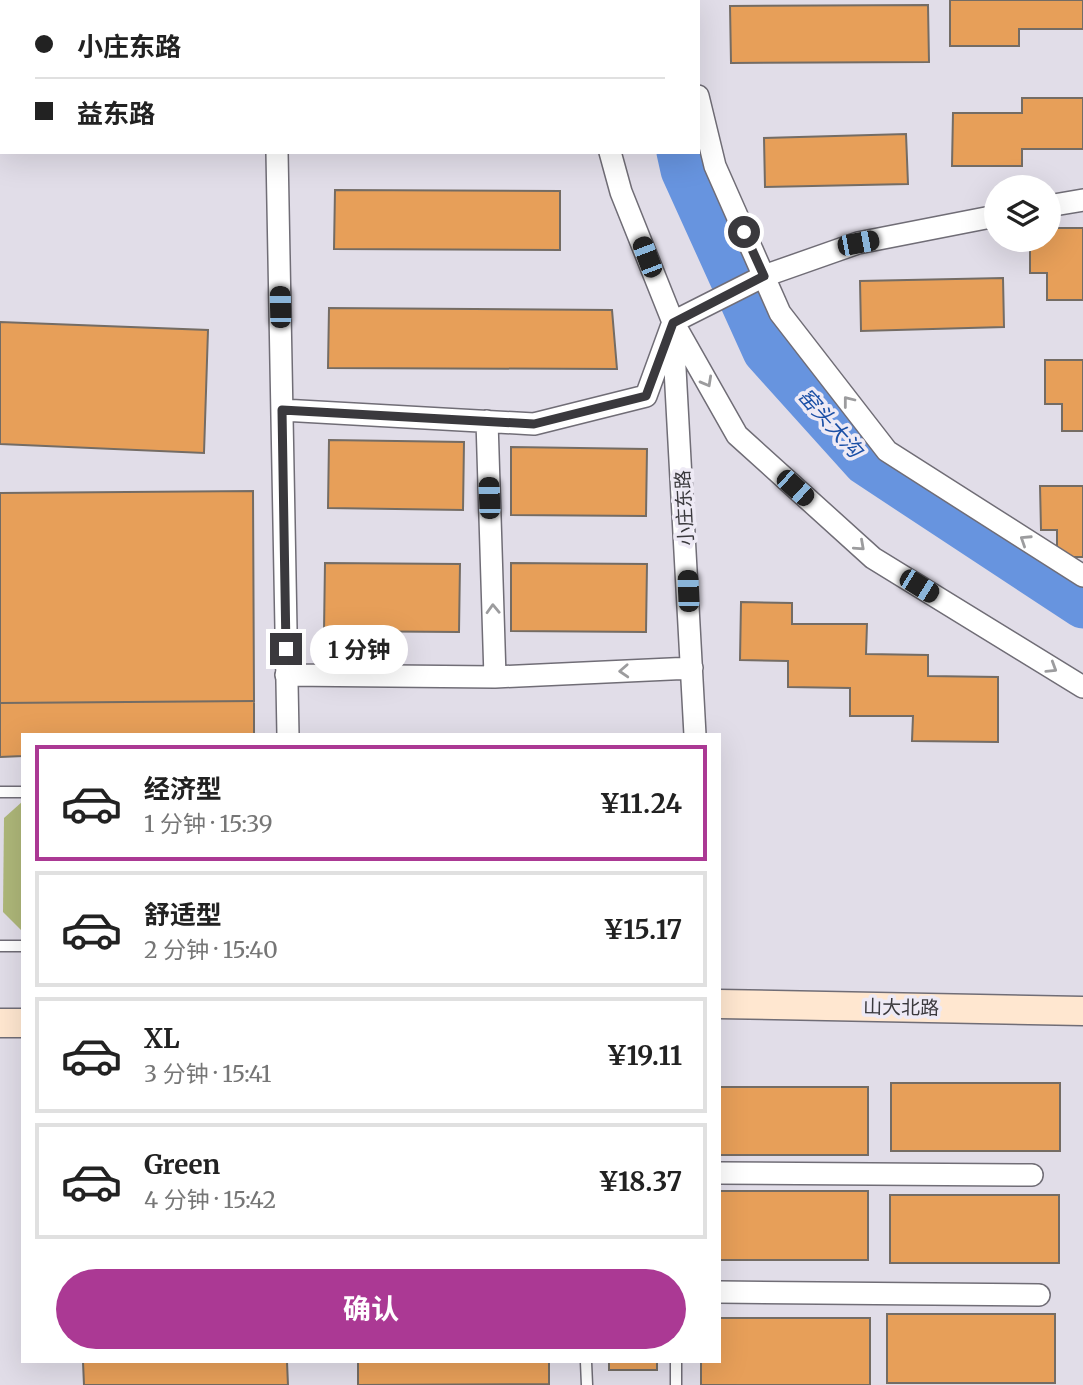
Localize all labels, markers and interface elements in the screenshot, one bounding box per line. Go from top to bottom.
text: 小庄东路 [77,30,181,63]
text: 益东路 [77,97,155,130]
map controls [984,175,1061,252]
button: layers [984,175,1061,252]
route start [728,216,760,248]
car [836,229,881,257]
car [630,234,665,280]
car [270,286,291,328]
one-way arrow [699,375,712,387]
water label: 窑头大沟 [792,382,870,464]
one-way arrow [844,396,857,409]
car [773,466,818,510]
street label: 小庄东路 [670,469,698,547]
car [478,477,501,519]
one-way arrow [1020,535,1033,548]
one-way arrow [852,538,865,551]
car [896,566,943,606]
car [677,570,700,612]
one-way arrow [485,603,500,614]
callout: 1 分钟 [310,624,408,674]
route end [270,633,302,665]
text: 1 分钟 [328,635,390,664]
one-way arrow [1045,660,1058,673]
one-way arrow [618,663,629,678]
icon: car [60,772,123,835]
text: 经济型 [144,772,222,805]
text: ¥11.24 [599,787,682,820]
text: 1 分钟 · 15:39 [144,809,273,838]
icon: car [60,898,123,961]
text: 舒适型 [144,898,222,931]
text: ¥15.17 [603,913,682,946]
text: 2 分钟 · 15:40 [144,935,278,964]
street label: 山大北路 [863,994,939,1020]
text: XL [144,1022,180,1055]
icon: car [60,1024,123,1087]
text: ¥19.11 [607,1039,682,1072]
text: 3 分钟 · 15:41 [144,1059,271,1088]
text: Green [144,1148,220,1181]
icon: car [60,1150,123,1213]
text: ¥18.37 [598,1165,682,1198]
text: 4 分钟 · 15:42 [144,1185,276,1214]
button: 确认 [56,1269,686,1349]

